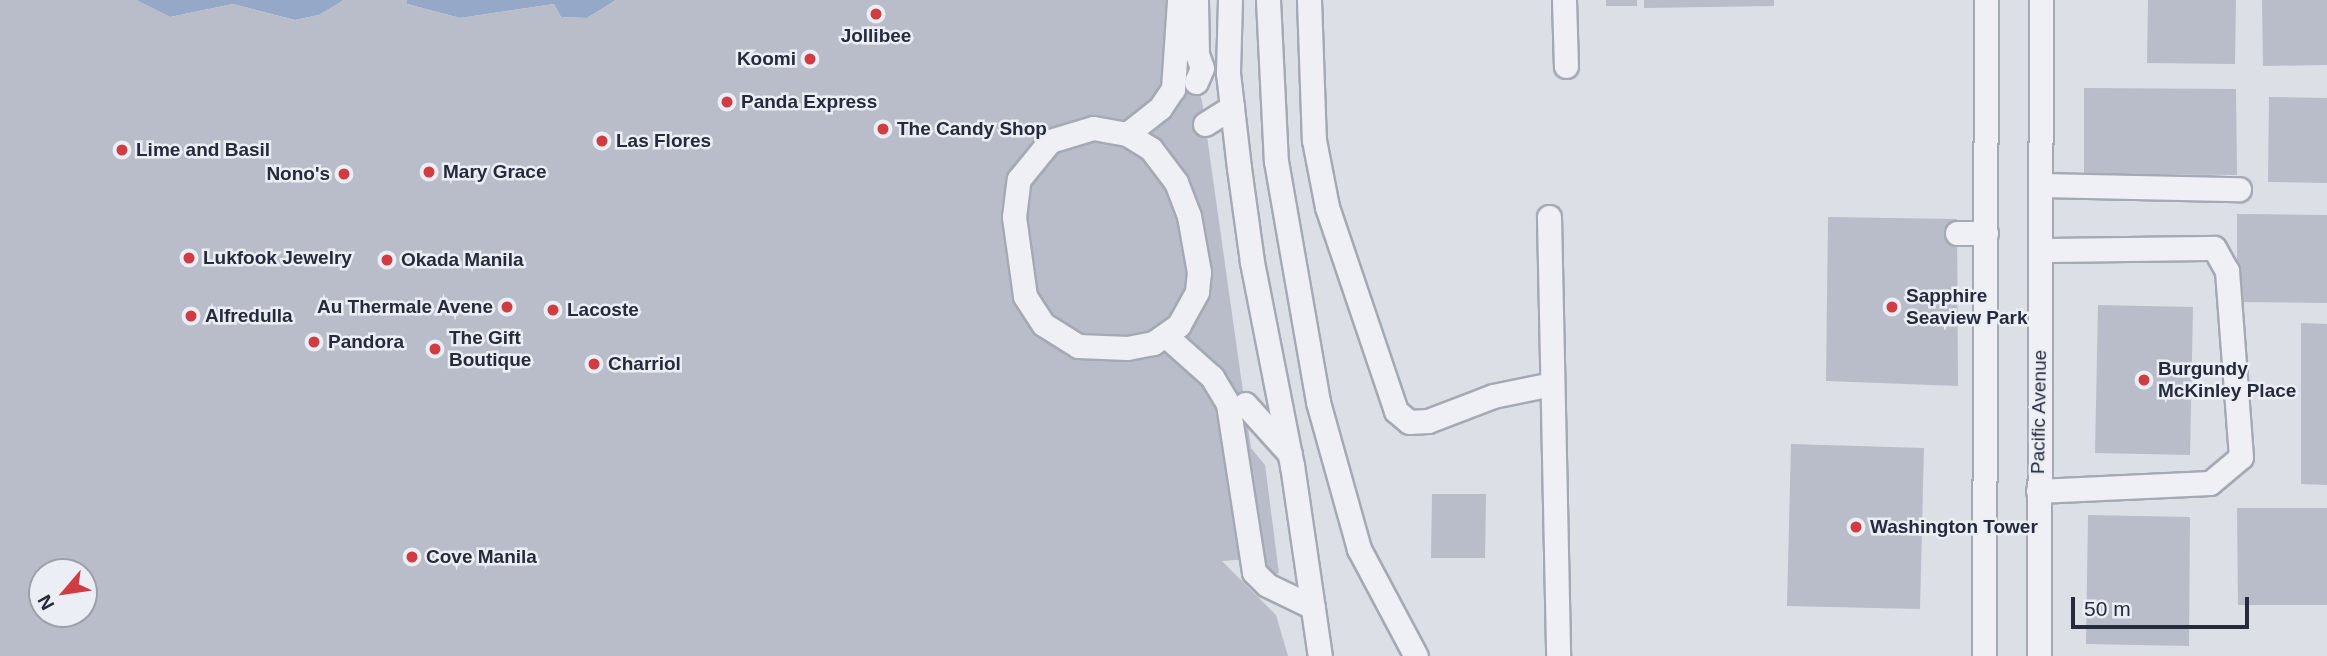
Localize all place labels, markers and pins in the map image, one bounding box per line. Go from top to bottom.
marker: Jollibee [868,6,884,22]
place label: Jollibee [841,25,911,47]
place label: Koomi [737,48,796,70]
marker: Koomi [802,51,818,67]
place label: Panda Express [741,91,877,113]
marker: Panda Express [719,94,735,110]
place label: The Candy Shop [897,118,1047,140]
marker: The Candy Shop [875,121,891,137]
place label: Las Flores [616,130,711,152]
marker: Las Flores [594,133,610,149]
place label: Lime and Basil [136,139,270,161]
marker: Lime and Basil [114,142,130,158]
place label: Mary Grace [443,161,547,183]
place label: Nono's [266,163,330,185]
marker: Mary Grace [421,164,437,180]
marker: Nono's [336,166,352,182]
place label: Lukfook Jewelry [203,247,352,269]
place label: Okada Manila [401,249,523,271]
marker: Lukfook Jewelry [181,250,197,266]
marker: Okada Manila [379,252,395,268]
place label: Sapphire Seaview Park [1906,285,2027,329]
place label: Au Thermale Avene [316,296,493,318]
marker: Au Thermale Avene [499,299,515,315]
place label: Lacoste [567,299,639,321]
marker: Sapphire Seaview Park [1884,299,1900,315]
marker: Lacoste [545,302,561,318]
place label: Alfredulla [205,305,293,327]
marker: Alfredulla [183,308,199,324]
place label: The Gift Boutique [449,327,531,371]
place label: Pandora [328,331,404,353]
marker: Pandora [306,334,322,350]
marker: The Gift Boutique [427,341,443,357]
place label: Charriol [608,353,681,375]
marker: Charriol [586,356,602,372]
place label: Burgundy McKinley Place [2158,358,2296,402]
marker: Burgundy McKinley Place [2136,372,2152,388]
place label: Washington Tower [1870,516,2038,538]
marker: Washington Tower [1848,519,1864,535]
place label: Cove Manila [426,546,537,568]
marker: Cove Manila [404,549,420,565]

